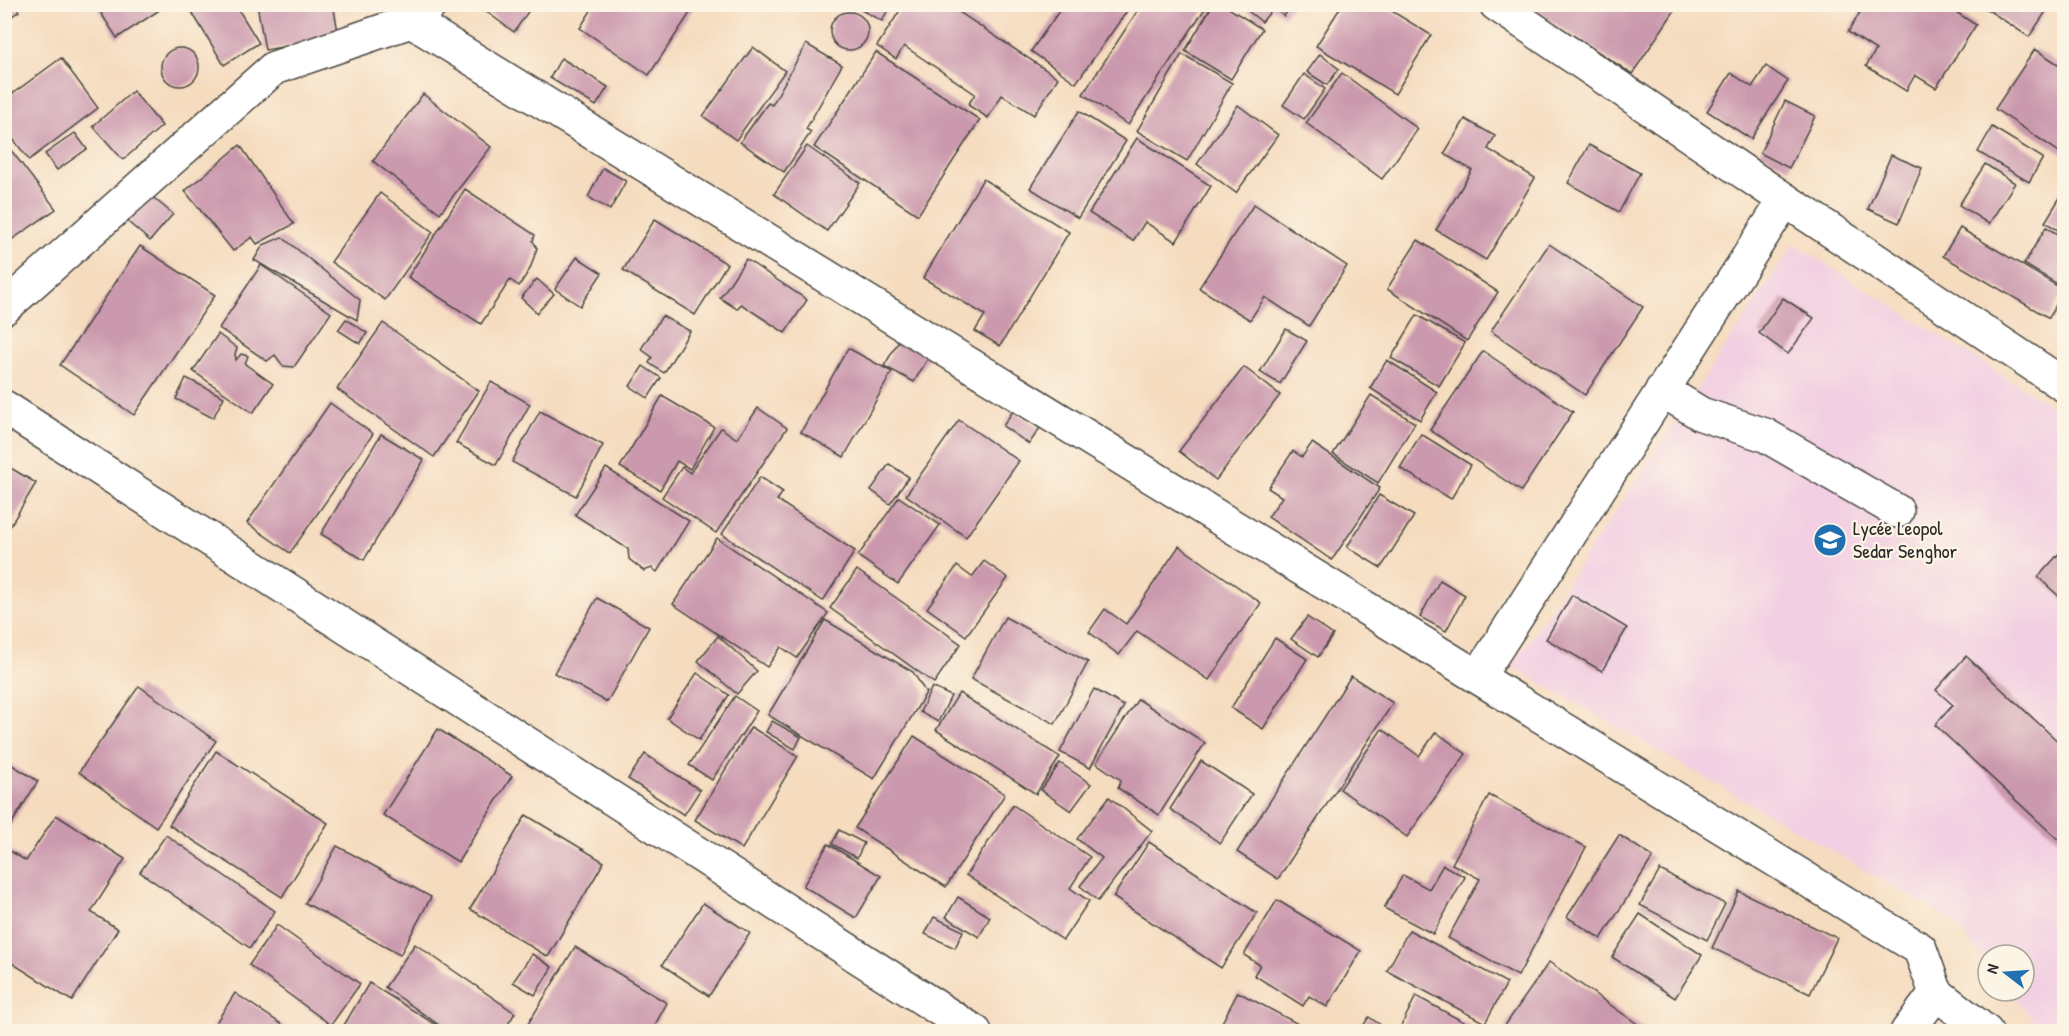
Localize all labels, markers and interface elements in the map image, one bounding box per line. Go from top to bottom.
place label: Lycée Leopol Sedar Senghor [1853,514,1958,564]
school or university icon: Lycée Leopol Sedar Senghor [1812,522,1848,558]
north arrow [1976,943,2036,1003]
text: N [1980,961,2004,976]

